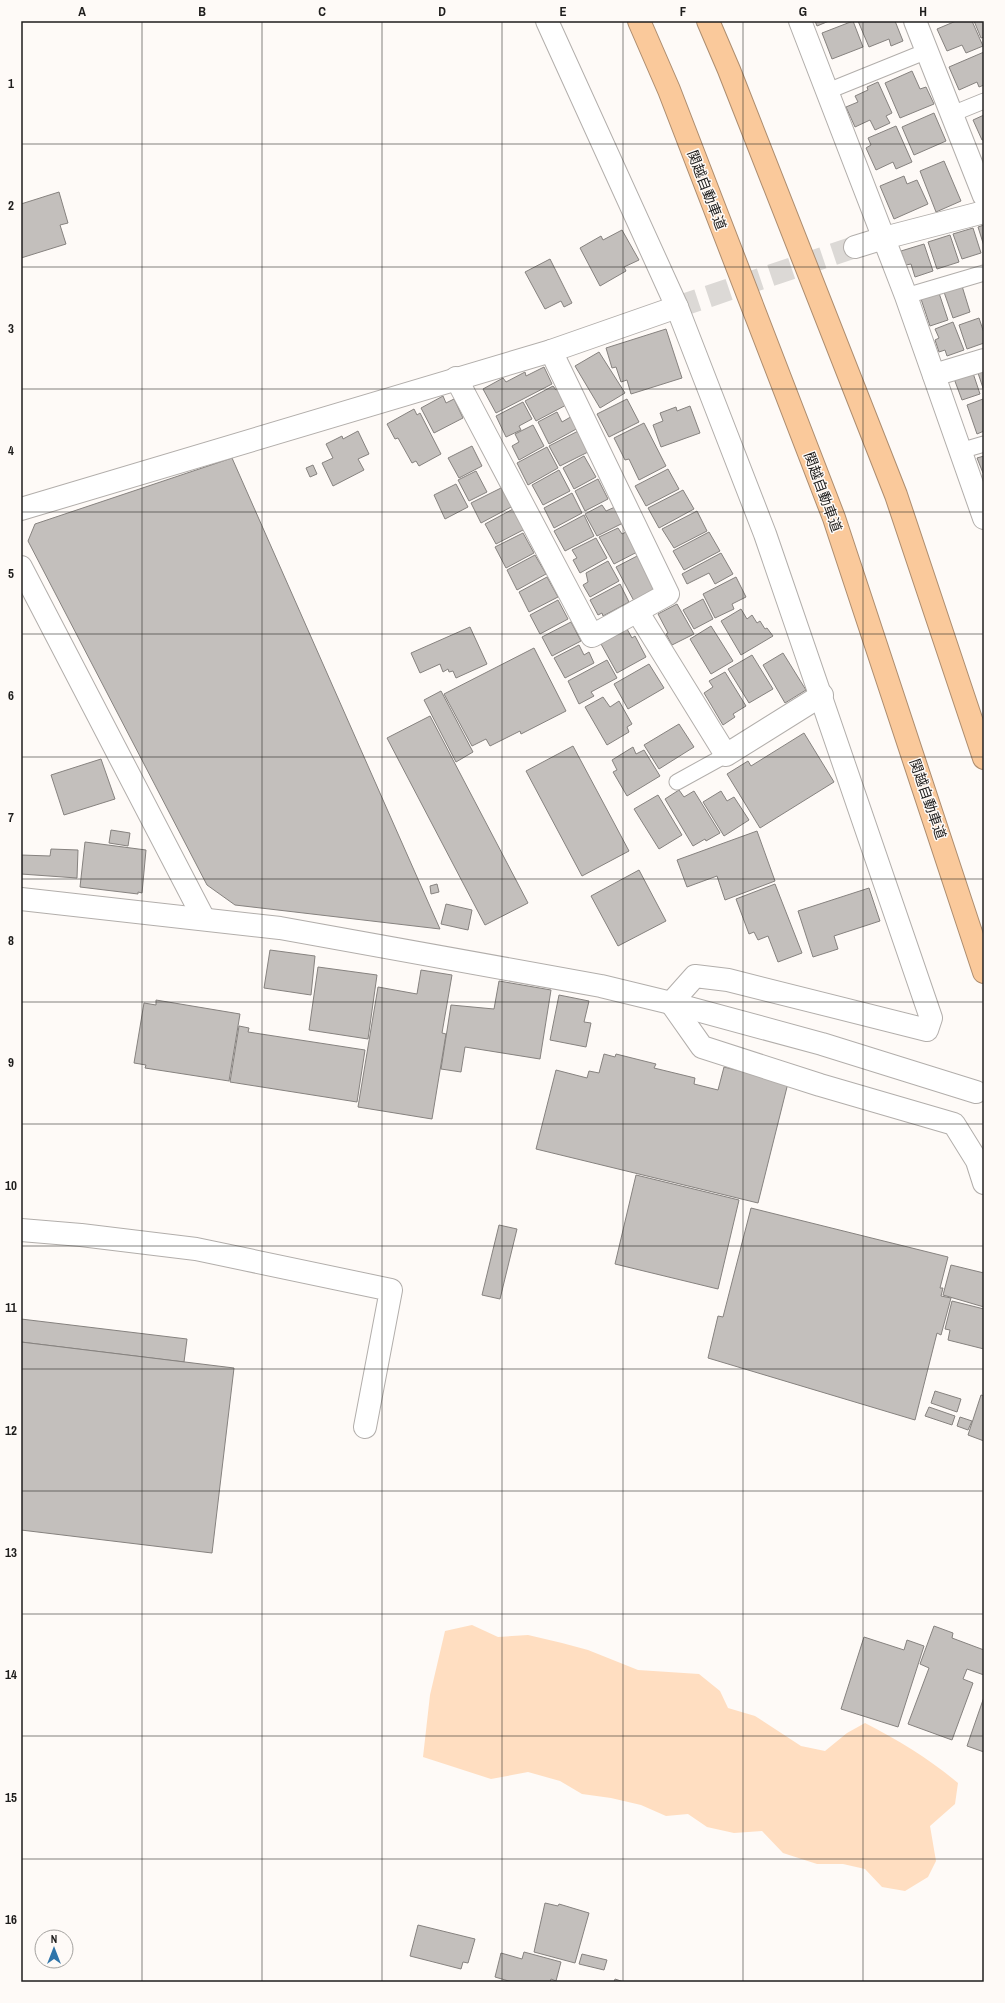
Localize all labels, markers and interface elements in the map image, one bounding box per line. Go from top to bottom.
text: A [78,3,86,20]
text: B [198,3,206,20]
text: C [318,3,326,20]
text: D [438,3,446,20]
text: E [559,3,567,20]
text: F [680,3,687,20]
text: G [799,3,807,20]
text: H [919,3,927,20]
text: 1 [8,75,14,92]
street label: 関越自動車道 [684,148,730,232]
text: 2 [8,197,14,214]
text: 3 [8,320,14,337]
text: 4 [8,442,14,459]
street label: 関越自動車道 [800,449,846,535]
text: 5 [8,565,14,582]
text: 6 [8,687,14,704]
street label: 関越自動車道 [906,756,950,842]
text: 7 [8,809,14,826]
text: 8 [8,932,14,949]
text: 9 [8,1054,14,1071]
text: 10 [5,1177,17,1194]
text: 11 [5,1299,17,1316]
text: 12 [5,1422,17,1439]
text: 13 [5,1544,17,1561]
text: 14 [5,1666,17,1683]
text: 15 [5,1789,17,1806]
text: 16 [5,1911,17,1928]
north arrow [34,1929,74,1969]
text: N [51,1932,57,1946]

